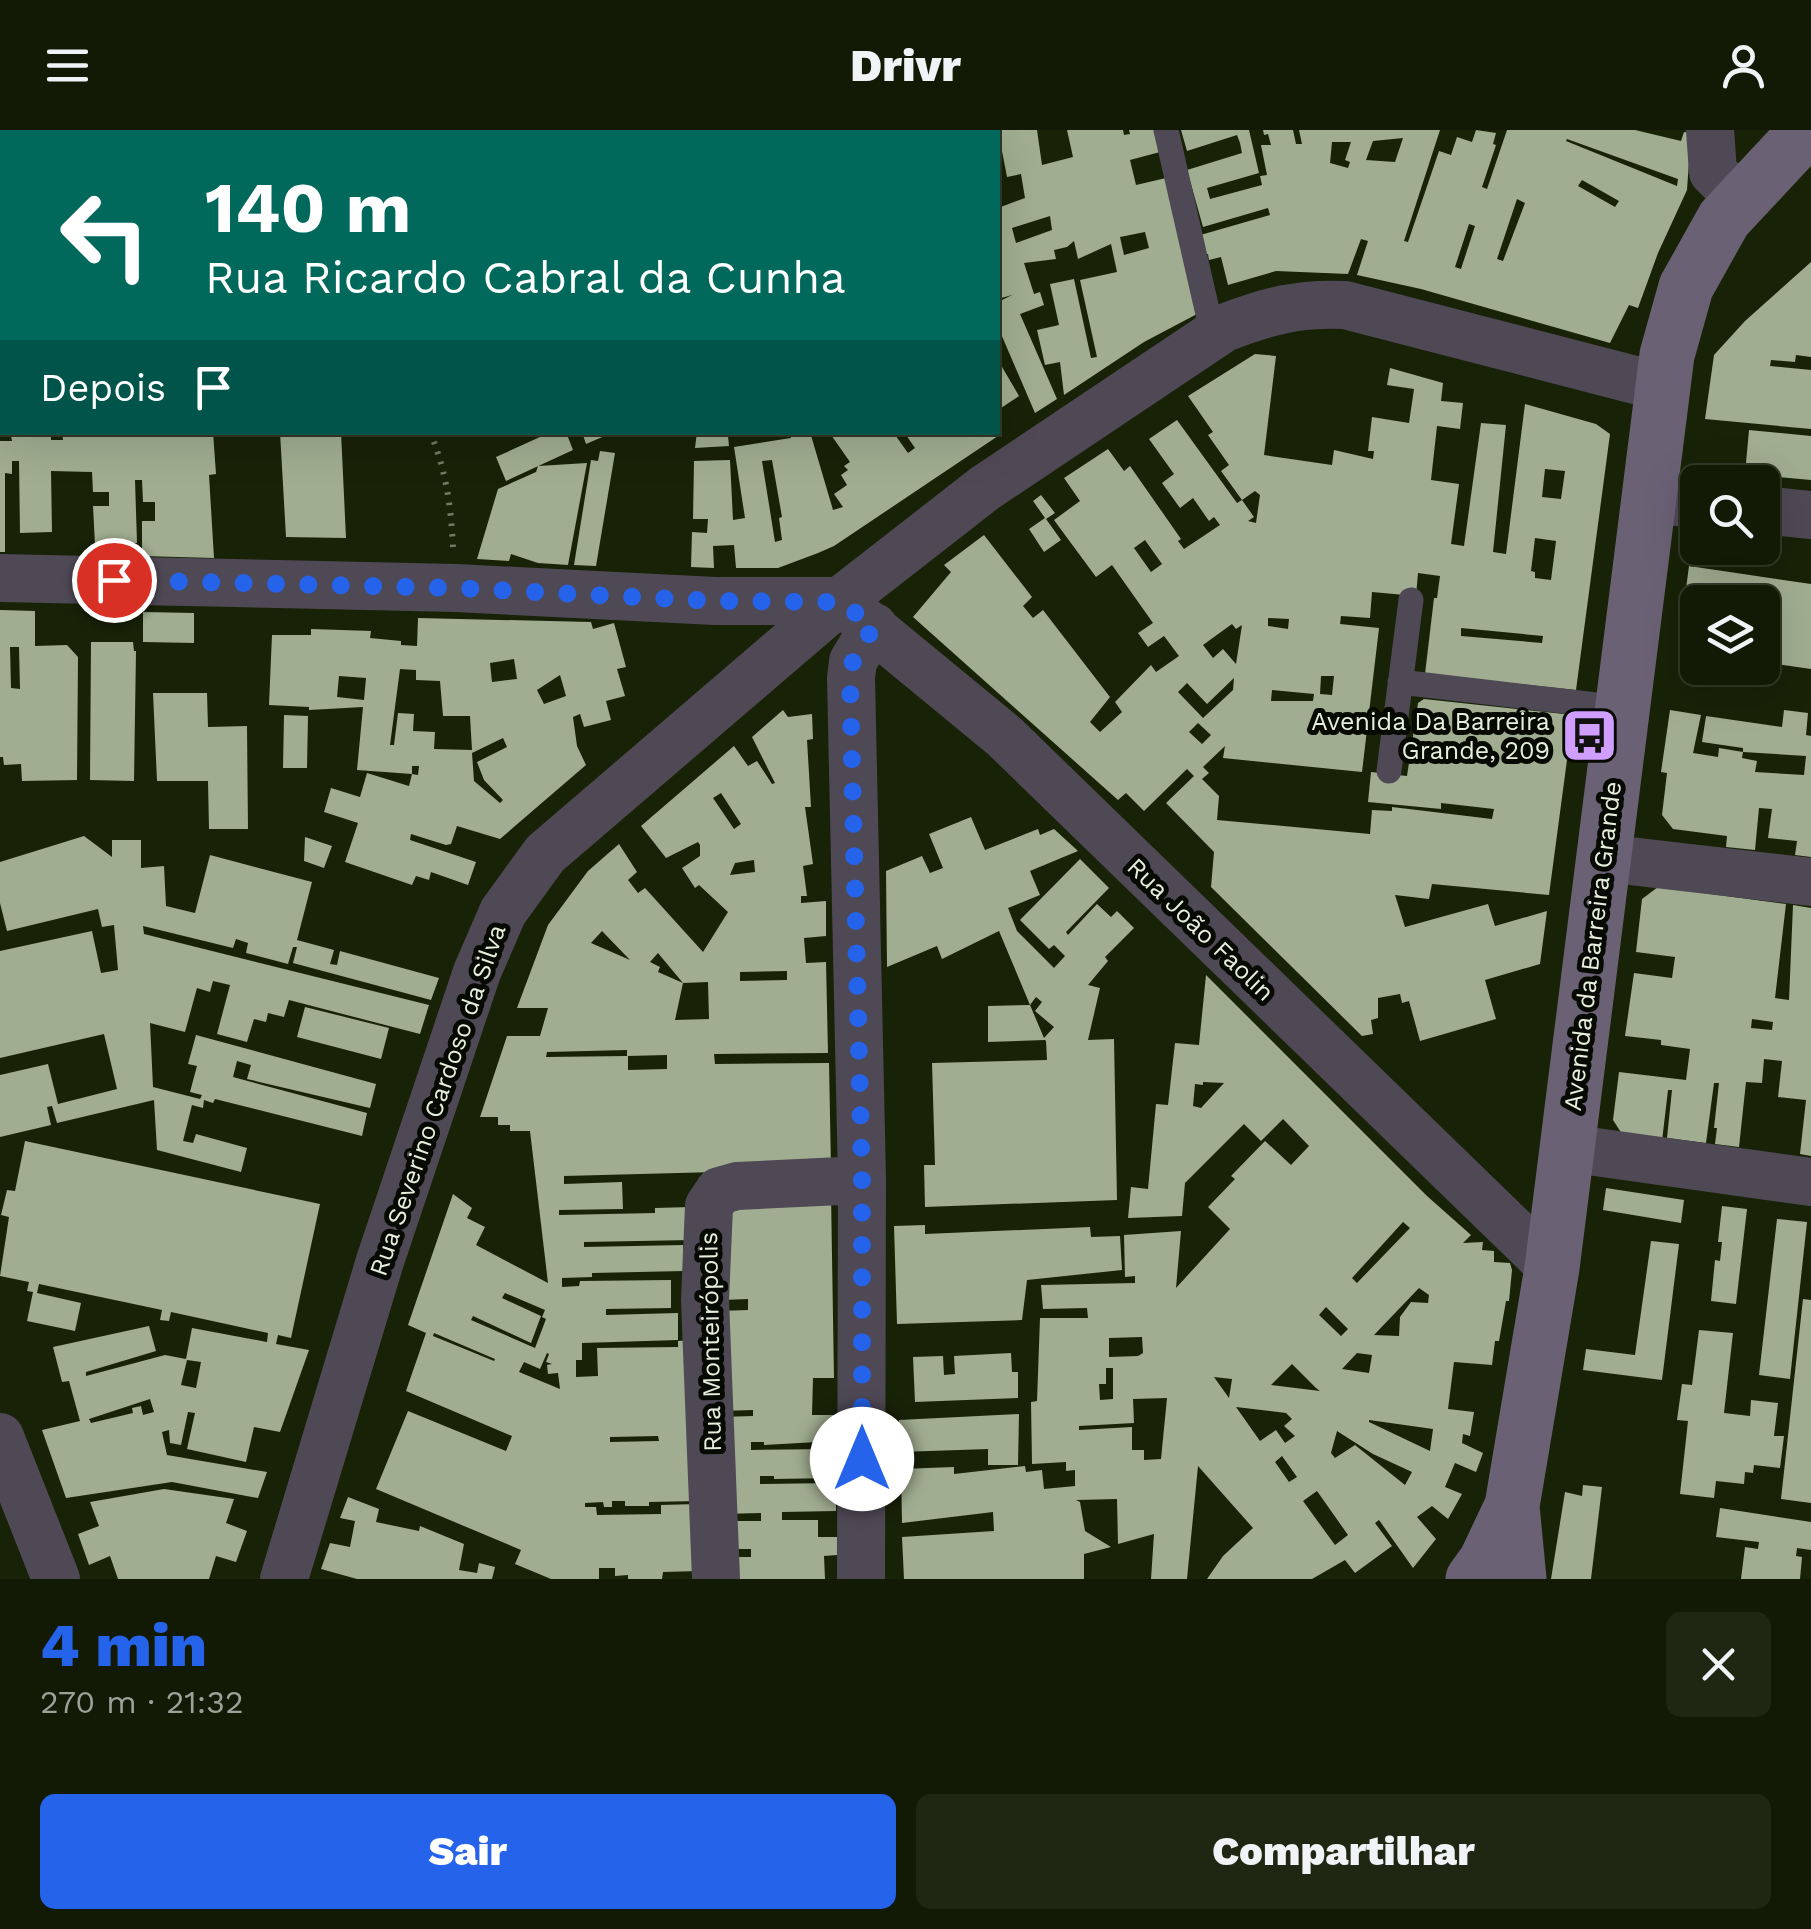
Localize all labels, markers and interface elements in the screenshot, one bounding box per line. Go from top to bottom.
icon: menu [40,38,95,93]
icon: person [1716,38,1771,93]
text: Drivr [850,39,961,92]
text: 140 m [205,167,411,249]
icon: left [40,170,170,300]
text: Rua Ricardo Cabral da Cunha [205,251,846,304]
icon: arrive [186,360,241,415]
text: Depois [40,366,166,410]
map controls [1680,465,1780,685]
button: search [1680,465,1780,565]
pin [72,538,157,623]
icon: arrive [87,553,142,608]
button: layers [1680,585,1780,685]
bus stop icon: Avenida Da Barreira Grande, 209 [1559,705,1619,765]
place label: Avenida Da Barreira Grande, 209 [1311,707,1550,765]
street label: Avenida da Barreira Grande [1558,780,1627,1113]
street label: Rua João Faolin [1121,852,1280,1007]
street label: Rua Severino Cardoso da Silva [364,921,511,1280]
street label: Rua Monteirópolis [694,1232,727,1452]
position arrow [810,1407,914,1511]
text: 4 min [40,1610,207,1681]
button: close [1666,1612,1771,1717]
text: 270 m · 21:32 [40,1683,244,1721]
button: Sair [40,1794,896,1909]
button: Compartilhar [916,1794,1771,1909]

